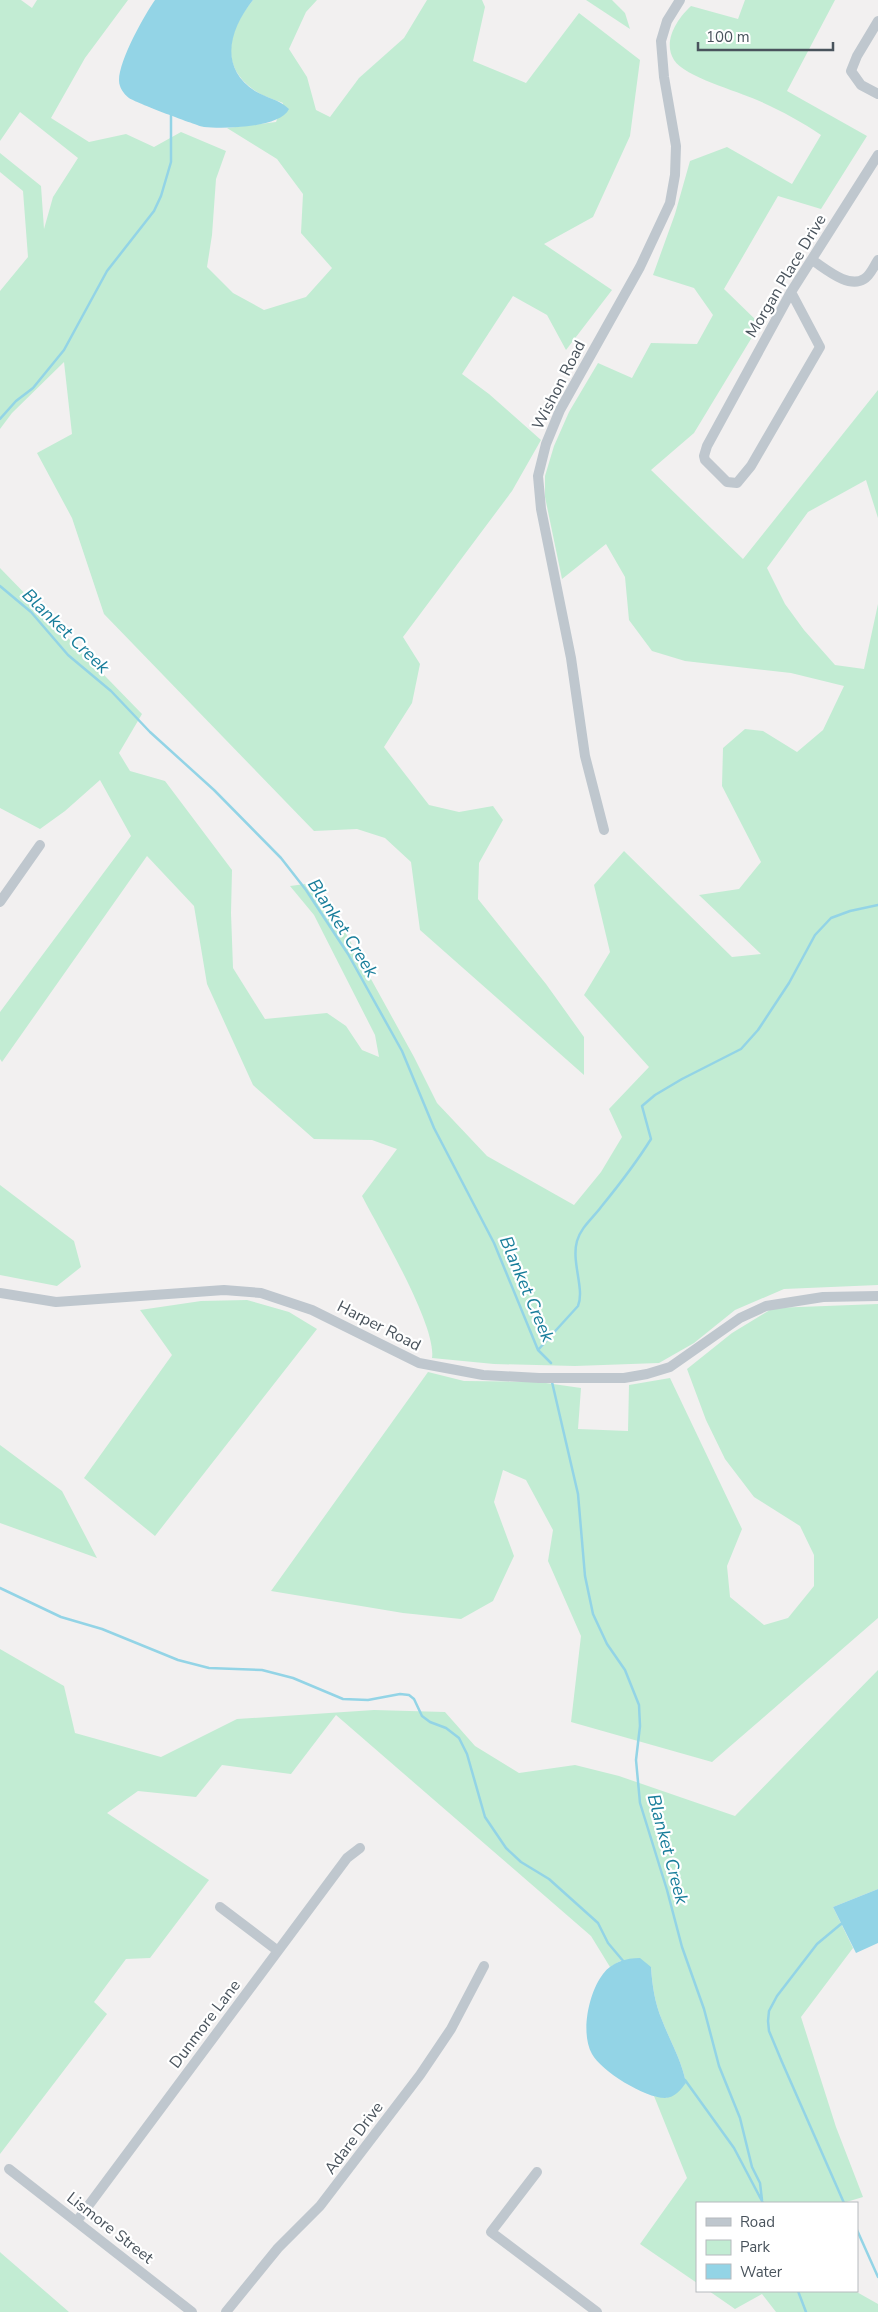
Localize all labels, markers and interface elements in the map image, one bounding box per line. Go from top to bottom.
scale bar [698,20,833,52]
text: 100 m [706,27,750,47]
street label: Morgan Place Drive [740,210,832,342]
street label: Wishon Road [527,337,591,433]
water label: Blanket Creek [17,583,116,680]
water label: Blanket Creek [302,874,384,983]
water label: Blanket Creek [494,1232,561,1347]
street label: Harper Road [333,1295,425,1357]
water label: Blanket Creek [642,1791,694,1908]
street label: Dunmore Lane [164,1975,246,2073]
street label: Adare Drive [319,2097,389,2179]
street label: Lismore Street [62,2187,158,2269]
legend [696,2202,858,2292]
text: Road [740,2212,775,2232]
text: Park [740,2237,770,2257]
text: Water [740,2262,783,2282]

